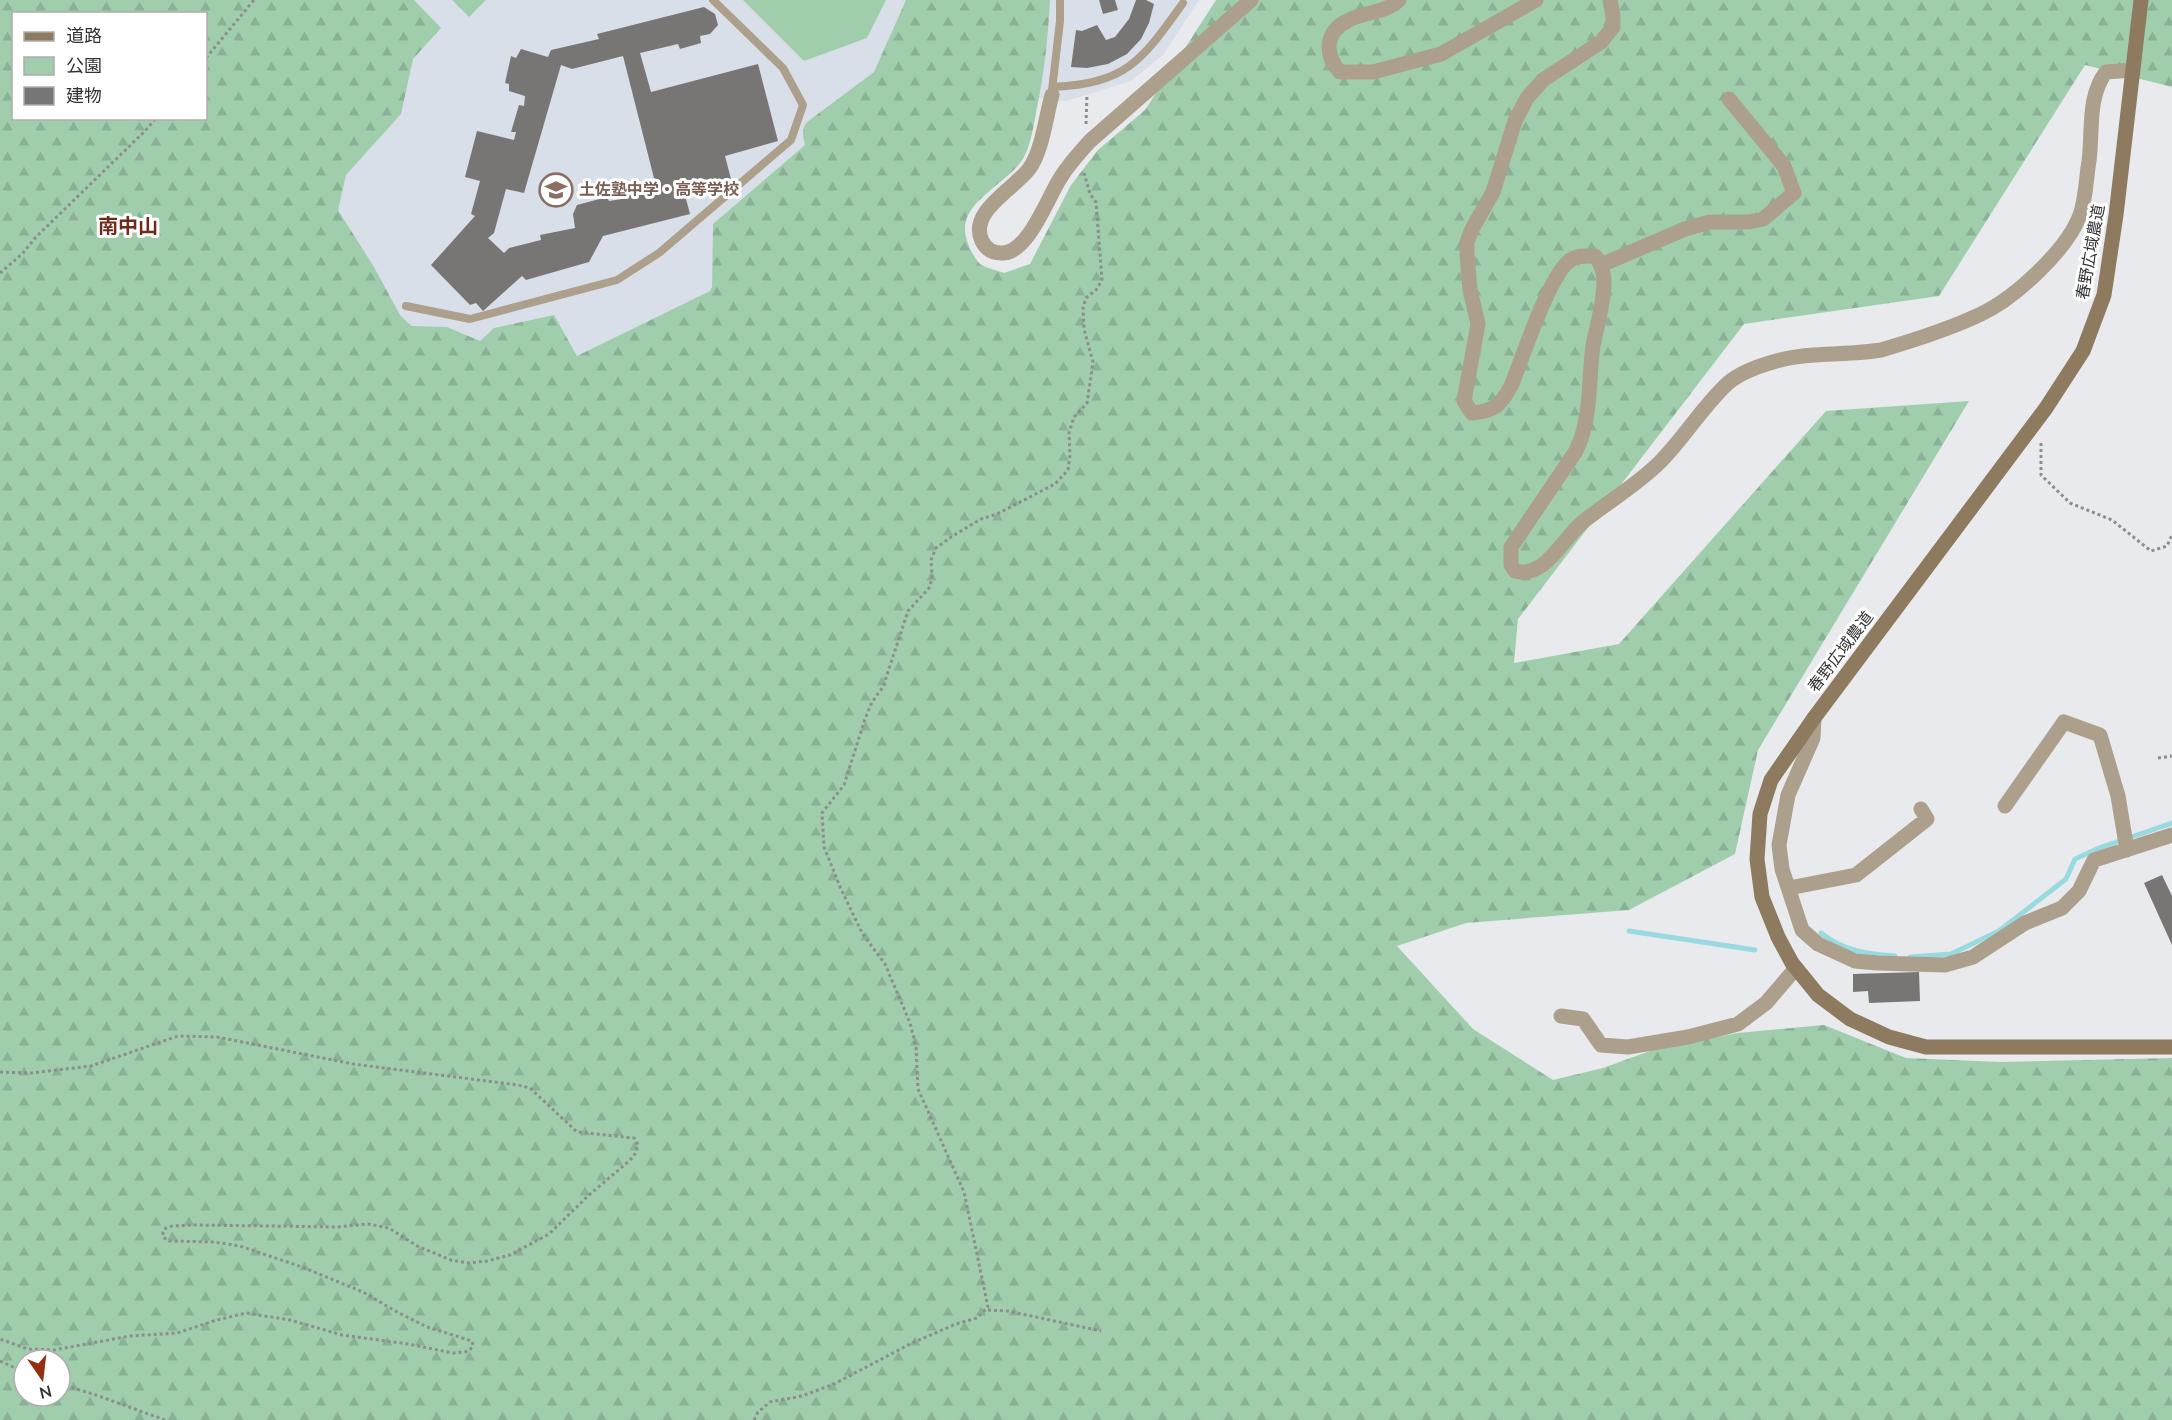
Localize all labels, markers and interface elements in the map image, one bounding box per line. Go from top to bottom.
legend [12,12,207,120]
text: 道路 [66,24,102,48]
text: 公園 [66,54,102,78]
text: 建物 [66,84,102,108]
school or university icon: 土佐塾中学・高等学校 [538,172,574,208]
place label: 土佐塾中学・高等学校 [579,179,739,201]
street label: 春野広域農道 [2072,203,2110,301]
district label: 南中山 [98,213,158,240]
street label: 春野広域農道 [1803,607,1879,697]
north arrow [12,1348,72,1408]
text: N [37,1379,54,1404]

